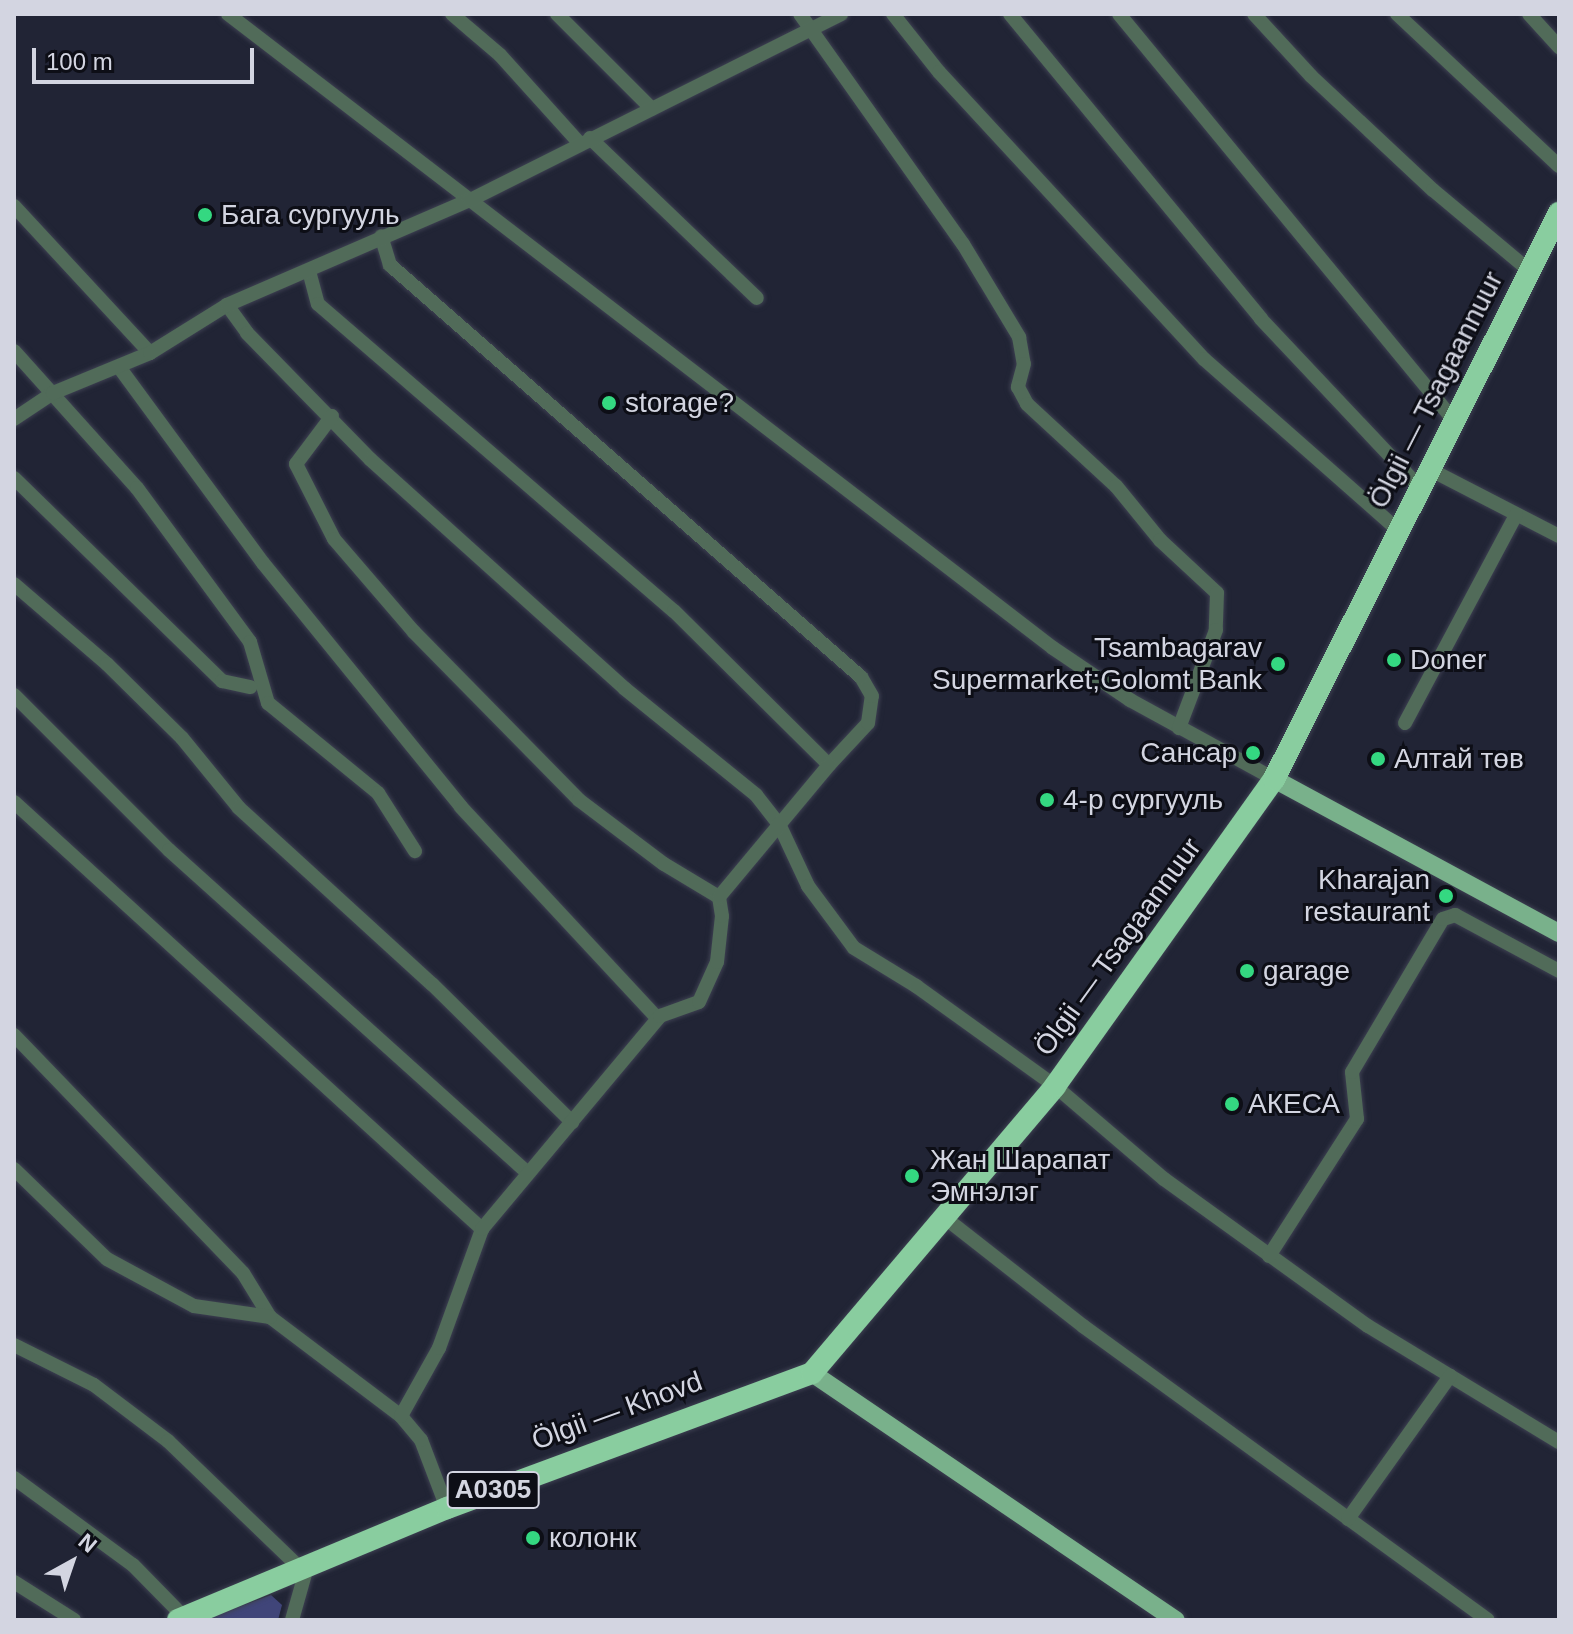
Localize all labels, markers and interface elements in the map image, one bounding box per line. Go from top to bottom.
scale bar [36,32,258,82]
text: 100 m [46,48,113,75]
place label: Бага сургууль [221,198,400,232]
marker: Бага сургууль [196,206,214,224]
street label: Ölgii — Tsagaannuur [1362,266,1510,514]
place label: storage? [625,386,734,420]
marker: storage? [600,394,618,412]
place label: Tsambagarav Supermarket;Golomt Bank [932,631,1262,697]
place label: Doner [1410,643,1486,677]
marker: Doner [1385,651,1403,669]
marker: Tsambagarav Supermarket;Golomt Bank [1269,655,1287,673]
place label: Сансар [1140,736,1237,770]
place label: Алтай төв [1394,742,1524,776]
marker: Сансар [1244,744,1262,762]
marker: Алтай төв [1369,750,1387,768]
place label: 4-р сургууль [1063,783,1223,817]
marker: 4-р сургууль [1038,791,1056,809]
street label: Ölgii — Tsagaannuur [1028,831,1208,1063]
place label: Kharajan restaurant [1304,863,1430,929]
marker: Kharajan restaurant [1437,887,1455,905]
place label: garage [1263,954,1350,988]
marker: garage [1238,962,1256,980]
place label: АКЕСА [1248,1087,1340,1121]
marker: АКЕСА [1223,1095,1241,1113]
place label: Жан Шарапат Эмнэлэг [930,1143,1110,1209]
marker: Жан Шарапат Эмнэлэг [901,1165,923,1187]
street label: Ölgii — Khovd [527,1365,707,1457]
road number: A0305 [445,1468,541,1512]
place label: колонк [549,1521,636,1555]
north arrow [32,1522,112,1602]
text: N [74,1529,102,1558]
marker: колонк [524,1529,542,1547]

